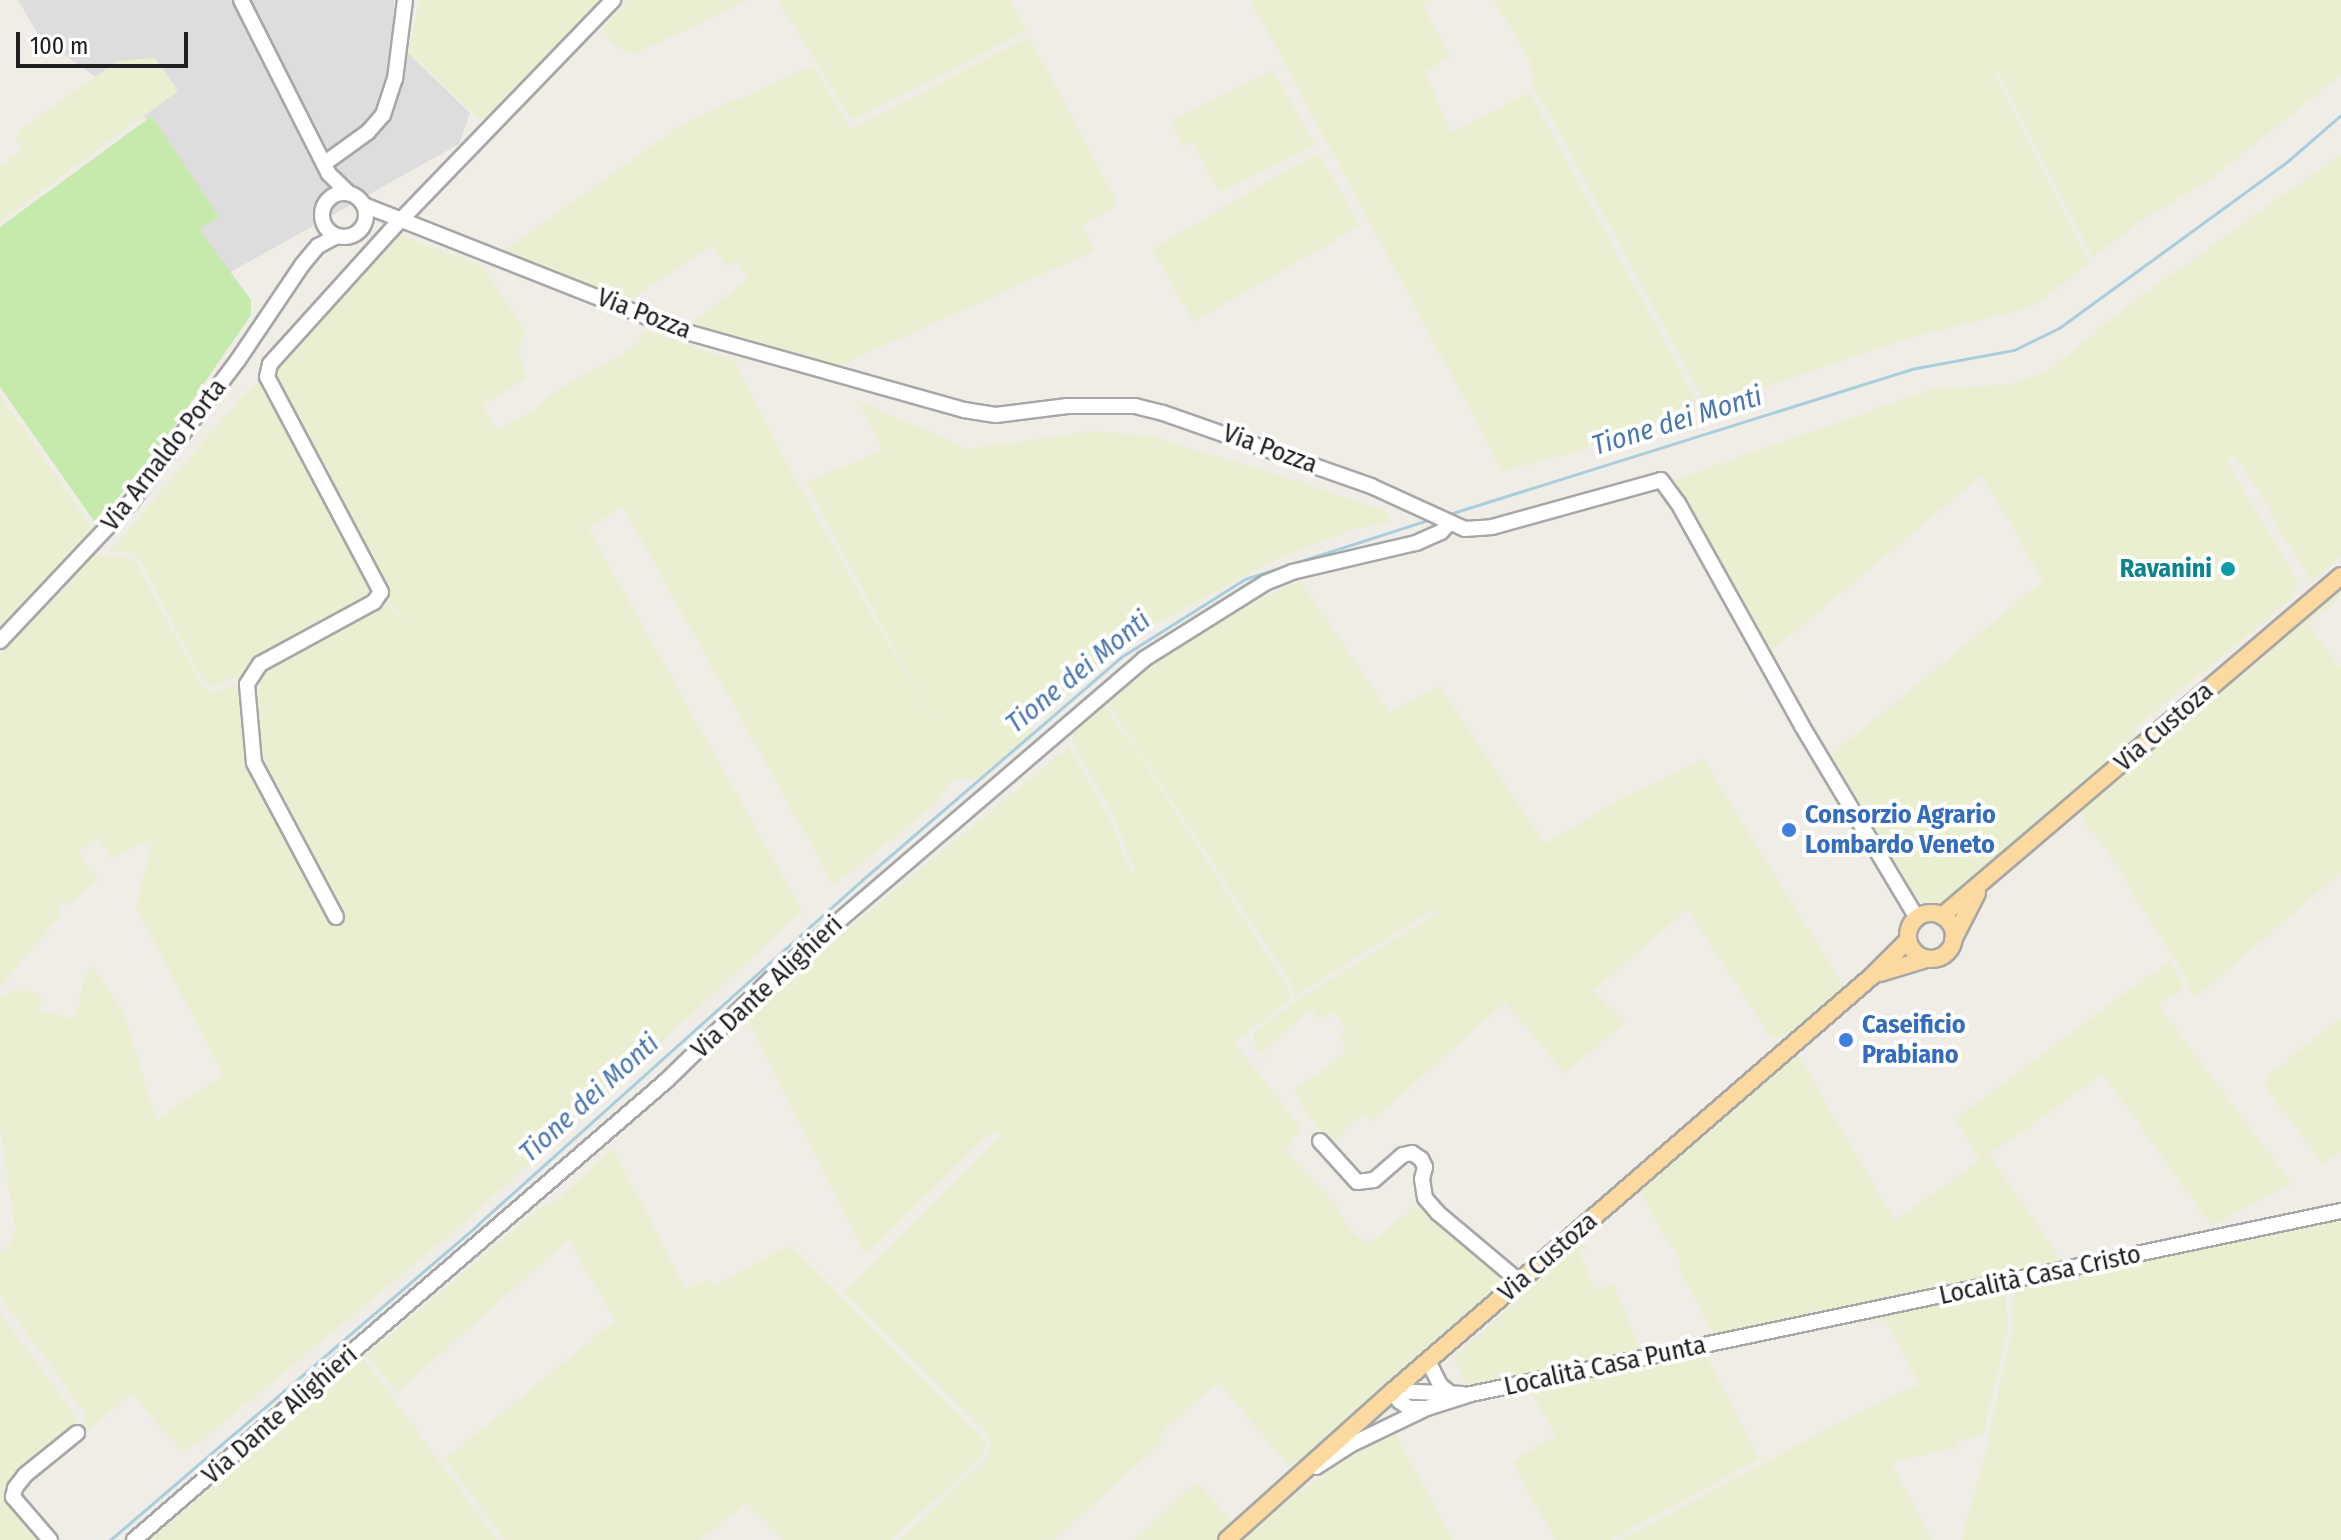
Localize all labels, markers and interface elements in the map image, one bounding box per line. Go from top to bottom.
scale bar [20,16,192,66]
text: 100 m [30,32,88,60]
street label: Via Pozza [593,282,695,346]
street label: Via Arnaldo Porta [95,373,233,537]
water label: Tione dei Monti [1588,379,1766,463]
street label: Via Pozza [1219,418,1321,480]
place label: Ravanini [2120,553,2212,585]
marker: Ravanini [2219,560,2237,578]
water label: Tione dei Monti [999,604,1157,740]
street label: Via Custoza [2108,676,2220,778]
place label: Consorzio Agrario Lombardo Veneto [1805,799,1996,860]
marker: Consorzio Agrario Lombardo Veneto [1780,821,1798,839]
street label: Via Dante Alighieri [685,909,849,1065]
place label: Caseificio Prabiano [1862,1009,1966,1070]
water label: Tione dei Monti [512,1027,666,1169]
marker: Caseificio Prabiano [1837,1031,1855,1049]
street label: Via Custoza [1492,1206,1604,1308]
street label: Località Casa Cristo [1936,1238,2144,1312]
street label: Località Casa Punta [1501,1329,1709,1403]
street label: Via Dante Alighieri [196,1339,364,1491]

